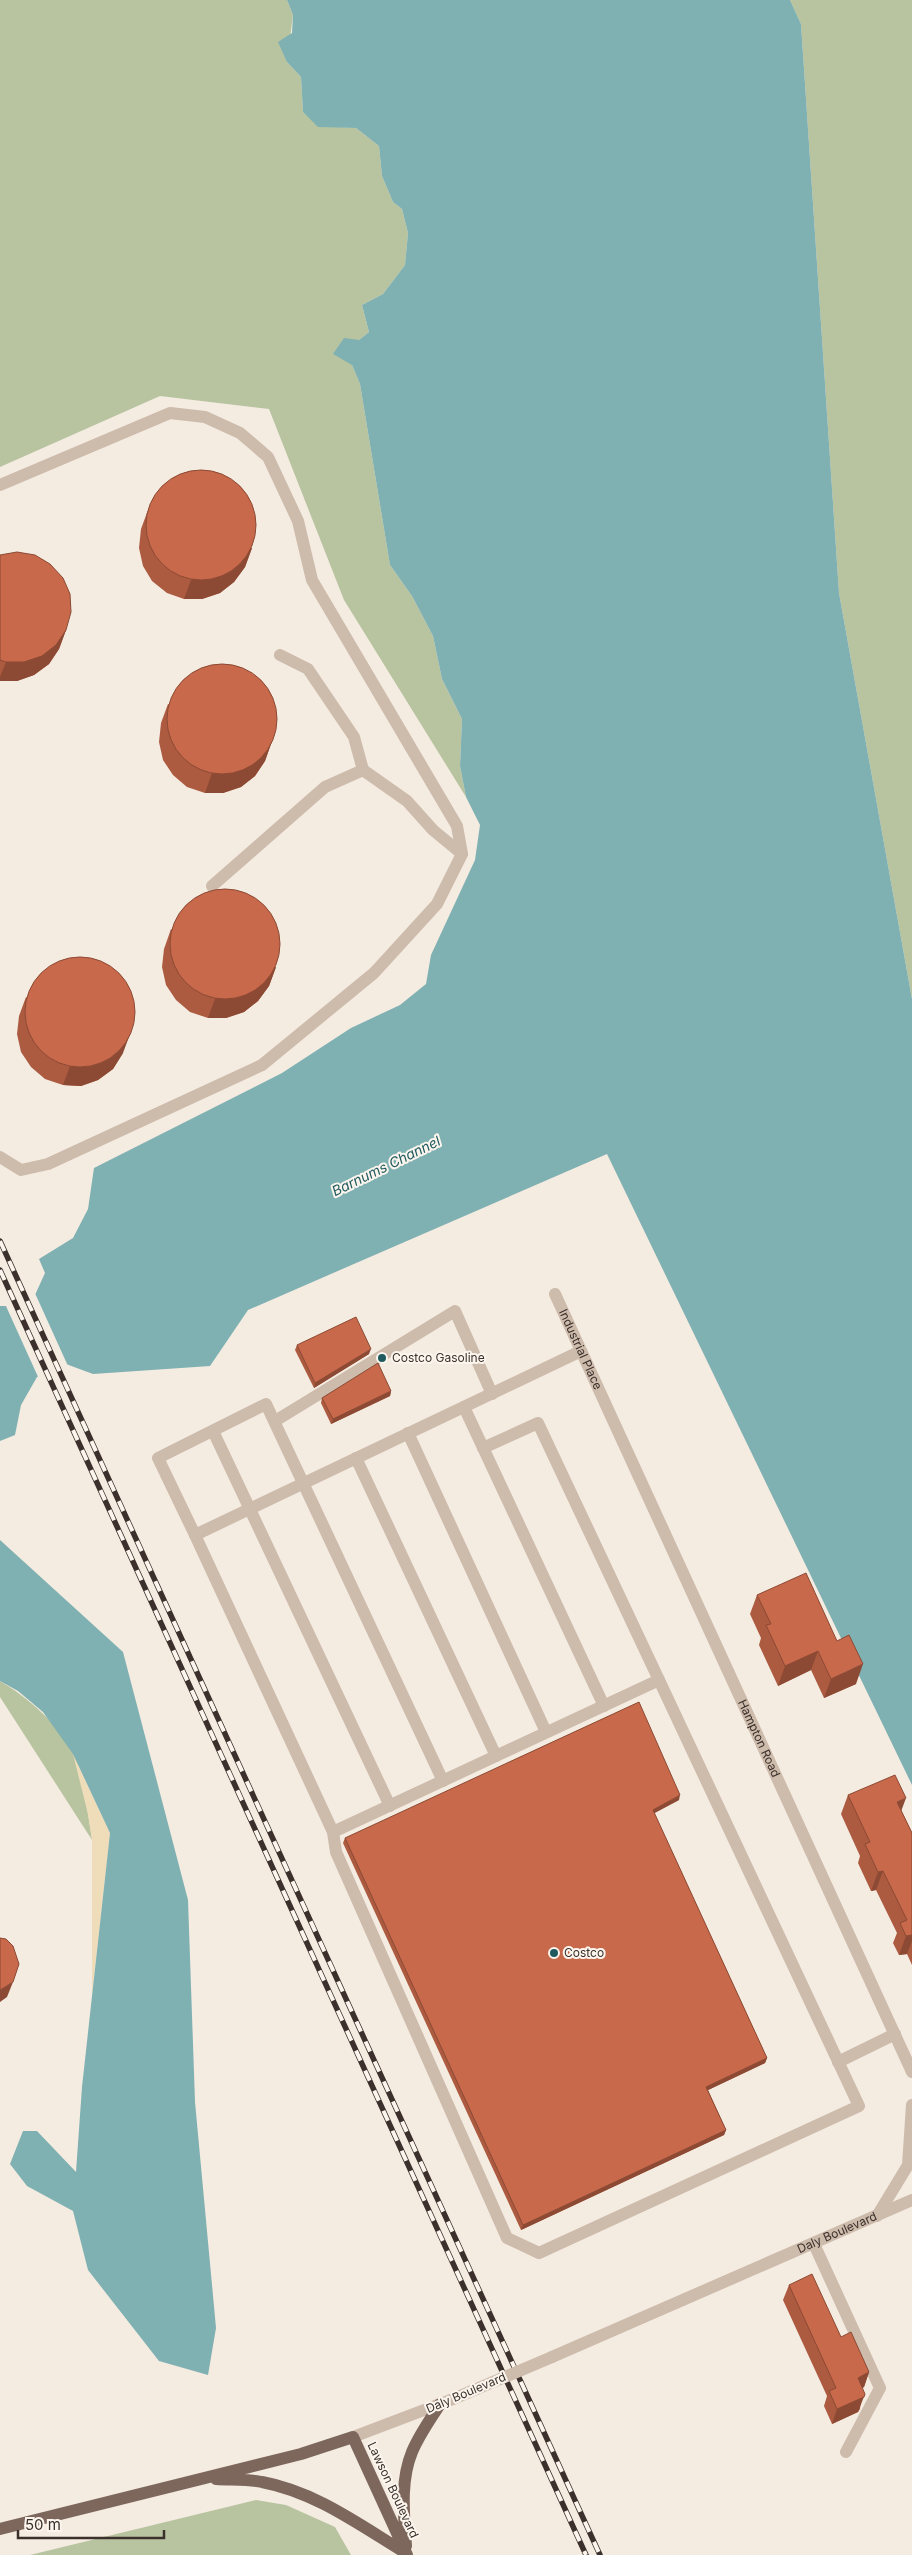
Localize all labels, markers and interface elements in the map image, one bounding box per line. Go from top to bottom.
water label: Barnums Channel [329,1132,443,1199]
street label: Industrial Place [556,1307,606,1392]
place label: Costco Gasoline [392,1350,485,1365]
marker: Costco Gasoline [376,1352,388,1364]
street label: Hampton Road [735,1697,784,1780]
place label: Costco [564,1945,604,1960]
marker: Costco [548,1947,560,1959]
street label: Daly Boulevard [795,2208,879,2256]
street label: Daly Boulevard [424,2369,508,2416]
street label: Lawson Boulevard [365,2439,422,2540]
scale bar [18,2508,164,2540]
text: 50 m [25,2515,61,2534]

